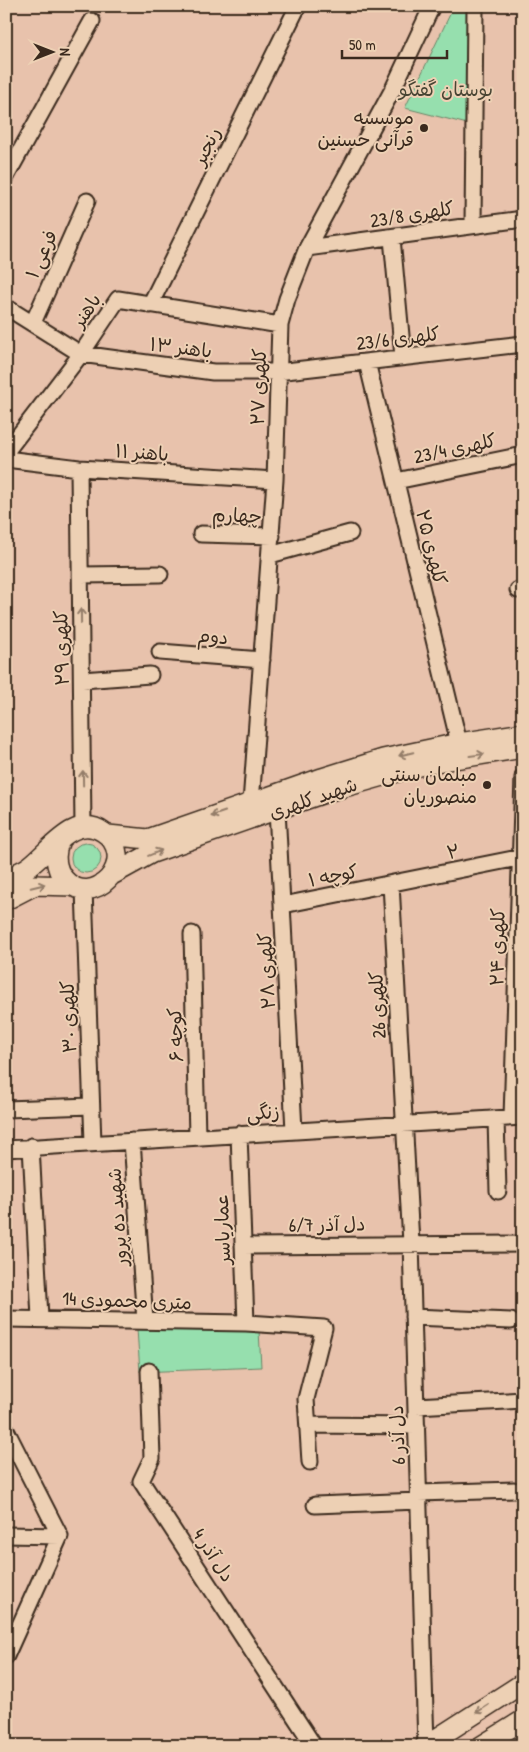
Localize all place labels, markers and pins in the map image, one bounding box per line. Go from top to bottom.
place label: موسسه قرآنی حسنین [317,104,414,152]
marker: موسسه قرآنی حسنین [418,122,430,134]
place label: مبلمان سنتی منصوریان [381,761,477,809]
marker: مبلمان سنتی منصوریان [481,779,493,791]

